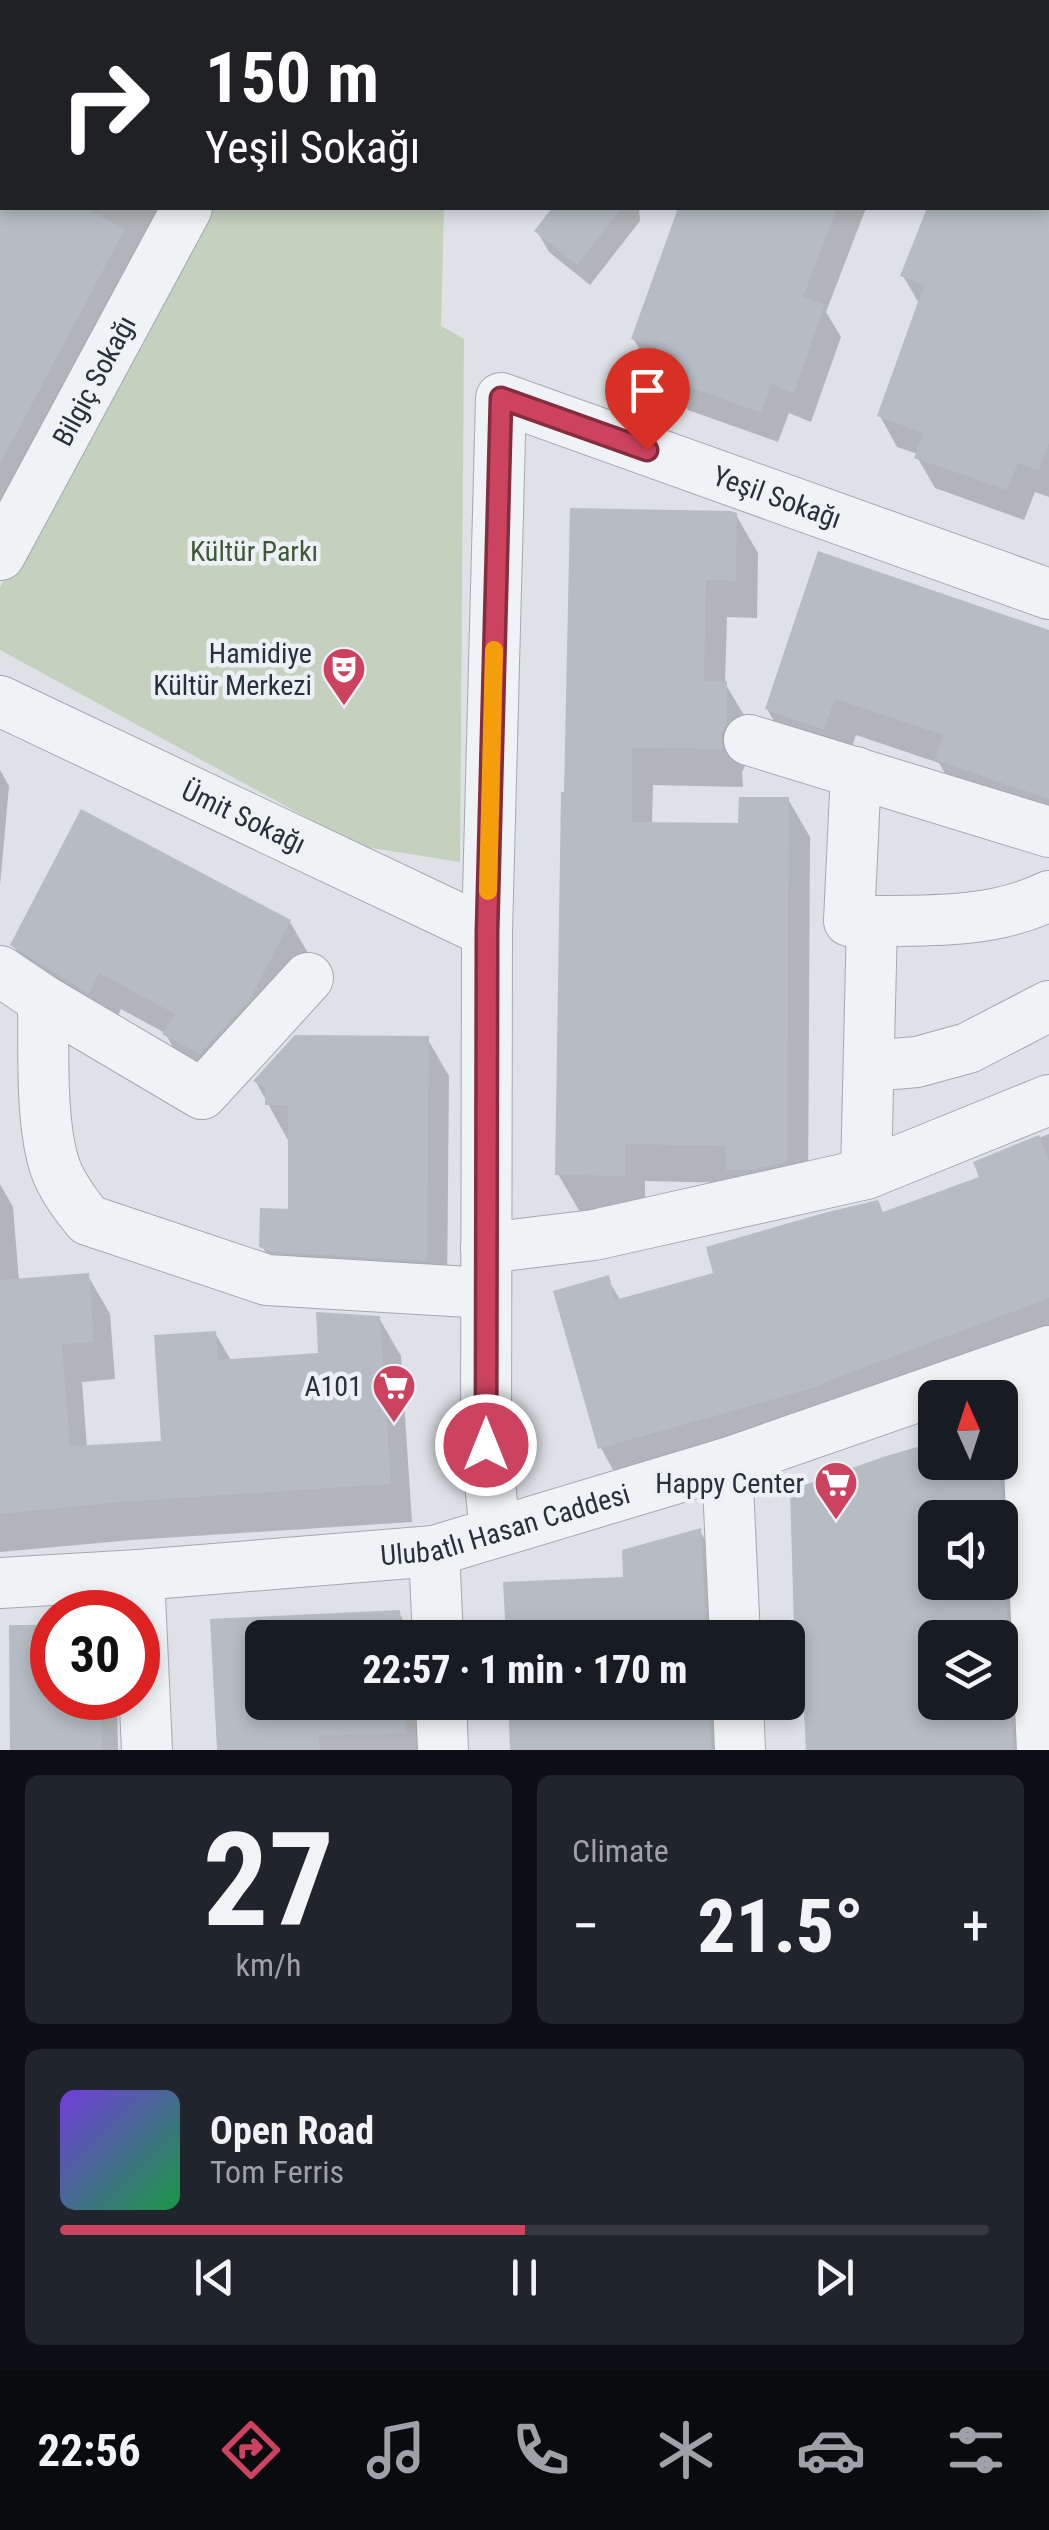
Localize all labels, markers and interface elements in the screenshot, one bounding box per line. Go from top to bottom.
text: 150 m [205,37,379,119]
icon: right [40,40,170,170]
text: Yeşil Sokağı [205,121,420,174]
street label: Bilgiç Sokağı [46,310,143,452]
pin [605,348,690,451]
icon: arrive [620,363,675,418]
street label: Yeşil Sokağı [708,459,846,535]
park label: Kültür Parkı [190,535,318,568]
place label: Hamidiye Kültür Merkezi [153,637,312,702]
theatre icon: Hamidiye Kültür Merkezi [321,646,367,707]
street label: Ümit Sokağı [177,774,311,861]
supermarket icon: A101 [371,1363,417,1424]
place label: A101 [304,1370,362,1403]
north arrow [918,1380,1018,1480]
map controls [918,1380,1018,1720]
position arrow [434,1393,538,1497]
supermarket icon: Happy Center [813,1460,859,1521]
place label: Happy Center [655,1467,804,1500]
street label: Ulubatlı Hasan Caddesi [379,1477,634,1572]
button: sound [918,1500,1018,1600]
speed limit sign: 30 [30,1590,160,1720]
button: layers [918,1620,1018,1720]
text: 22:57 · 1 min · 170 m [363,1648,687,1692]
text: 27 [203,1804,334,1957]
text: Climate [572,1832,669,1870]
text: 21.5° [698,1882,864,1970]
text: − [572,1894,600,1958]
text: + [962,1894,989,1958]
text: km/h [236,1946,301,1984]
text: Open Road [210,2109,374,2153]
text: Tom Ferris [210,2153,344,2191]
icon: previous [187,2250,242,2305]
icon: pause [497,2250,552,2305]
icon: next [807,2250,862,2305]
icon: directions [216,2415,286,2485]
icon: music [361,2415,431,2485]
icon: phone [506,2415,576,2485]
icon: climate [651,2415,721,2485]
icon: car [796,2415,866,2485]
icon: filters [941,2415,1011,2485]
text: 22:56 [38,2424,141,2477]

